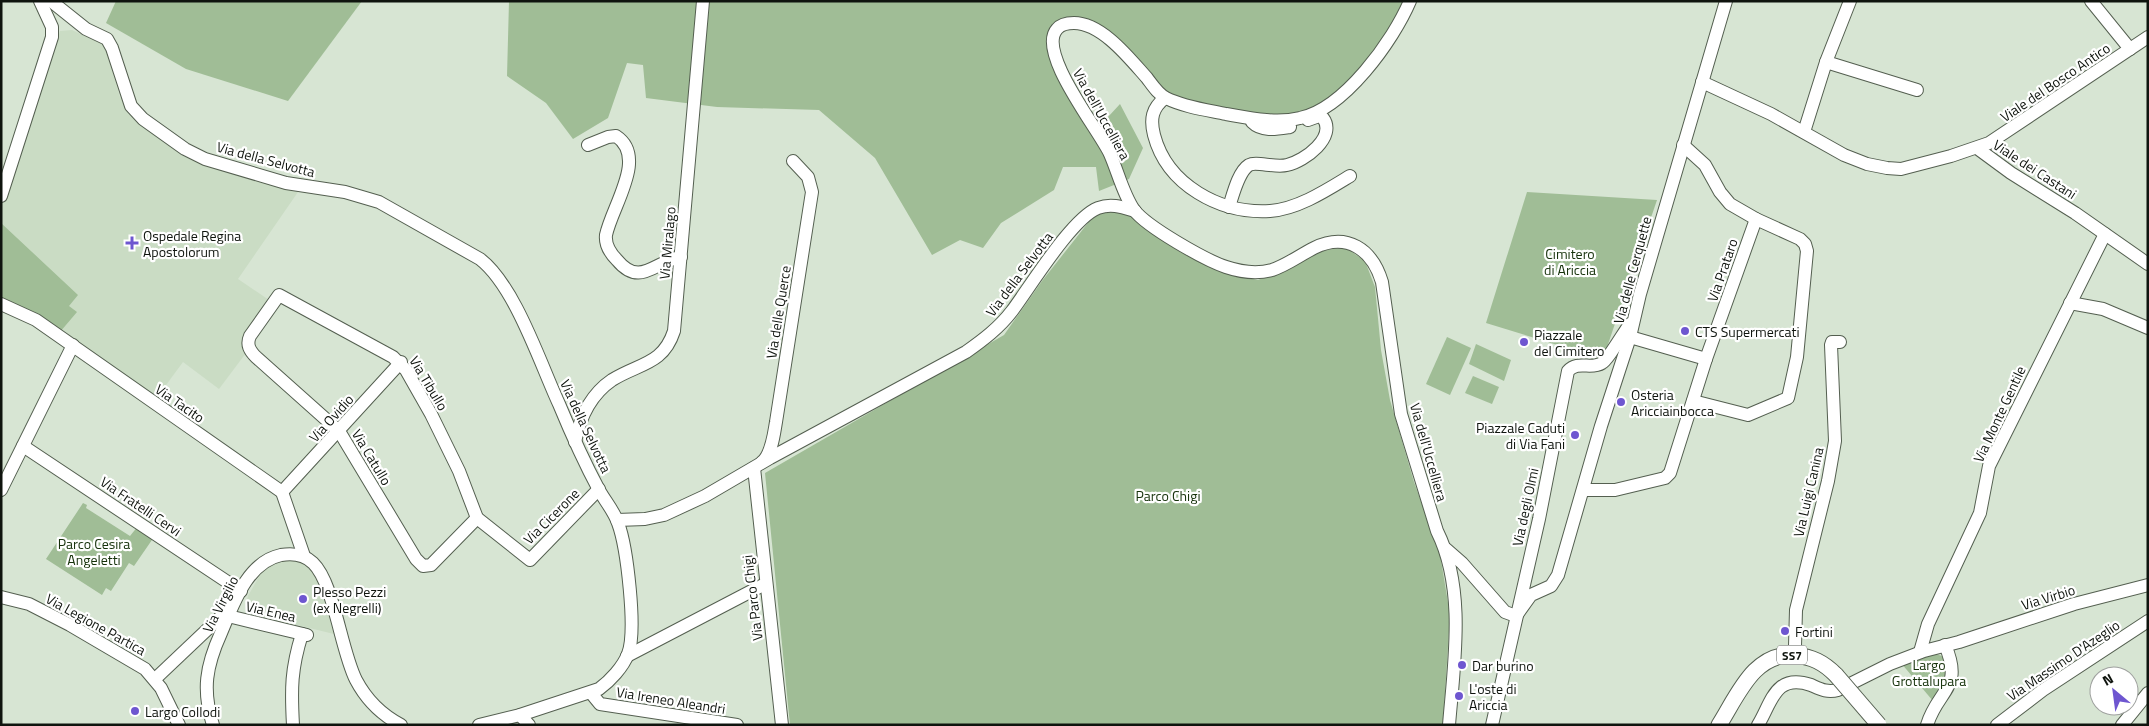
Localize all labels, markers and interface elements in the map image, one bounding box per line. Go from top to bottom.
street label: Viale del Bosco Antico [1996,37,2114,127]
street label: Via dell'Uccelliera [1068,64,1136,164]
street label: Viale dei Castani [1989,134,2081,204]
street label: Via della Selvotta [214,136,318,182]
street label: Via Miralago [653,206,681,280]
street label: Via delle Cerquette [1608,214,1656,326]
place label: Ospedale Regina Apostolorum [143,225,241,262]
street label: Via della Selvotta [980,227,1058,321]
marker: Ospedale Regina Apostolorum [125,236,139,250]
street label: Via Prataro [1701,236,1743,304]
park label: Cimitero di Ariccia [1544,243,1596,280]
street label: Via delle Querce [760,264,796,360]
place label: CTS Supermercati [1695,321,1800,342]
place label: Piazzale del Cimitero [1534,324,1604,361]
marker: CTS Supermercati [1679,325,1691,337]
marker: Piazzale del Cimitero [1518,336,1530,348]
street label: Via Tibullo [404,352,454,414]
street label: Via Monte Gentile [1967,362,2031,466]
street label: Via della Selvotta [555,376,617,476]
street label: Via Tacito [151,378,209,428]
place label: Osteria Aricciainbocca [1631,384,1714,421]
street label: Via Ovidio [304,389,358,447]
marker: Osteria Aricciainbocca [1615,396,1627,408]
street label: Via dell'Uccelliera [1405,400,1453,504]
place label: Piazzale Caduti di Via Fani [1476,417,1565,454]
street label: Via Catullo [347,425,397,489]
marker: Piazzale Caduti di Via Fani [1569,429,1581,441]
street label: Via Luigi Canina [1787,445,1829,539]
street label: Via degli Olmi [1506,466,1544,548]
street label: Via Fratelli Cervi [96,471,186,541]
street label: Via Cicerone [518,483,584,549]
park label: Parco Chigi [1136,485,1200,506]
park label: Parco Cesira Angeletti [58,533,130,570]
street label: Via Parco Chigi [736,554,768,642]
street label: Via Virgilio [197,572,243,636]
street label: Via Virbio [2019,579,2077,615]
place label: Plesso Pezzi (ex Negrelli) [313,581,386,618]
street label: Via Legione Partica [42,588,150,660]
marker: Plesso Pezzi (ex Negrelli) [297,593,309,605]
street label: Via Enea [244,595,298,627]
street label: Via Massimo D'Azeglio [2002,614,2124,706]
place label: Fortini [1795,621,1833,642]
marker: Fortini [1779,625,1791,637]
road number: SS7 [1777,646,1807,664]
park label: Largo Grottalupara [1892,654,1966,691]
place label: Dar burino [1472,655,1534,676]
marker: Dar burino [1456,659,1468,671]
north arrow [2089,666,2139,716]
text: N [2098,668,2117,691]
place label: L'oste di Ariccia [1469,678,1517,715]
street label: Via Ireneo Aleandri [615,681,727,719]
marker: L'oste di Ariccia [1453,690,1465,702]
place label: Largo Collodi [145,701,220,722]
marker: Largo Collodi [129,705,141,717]

